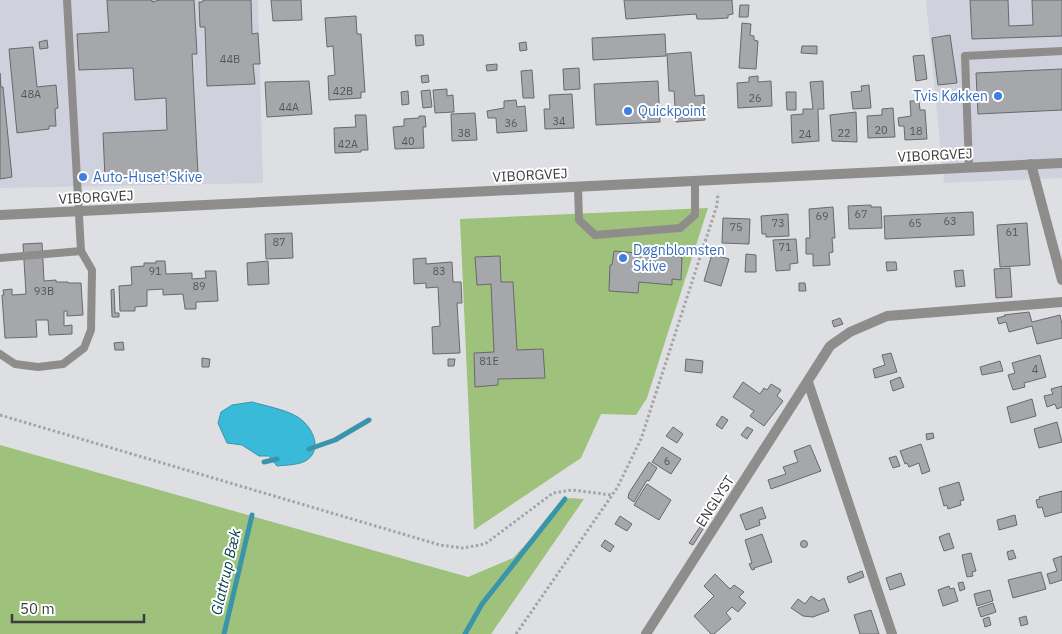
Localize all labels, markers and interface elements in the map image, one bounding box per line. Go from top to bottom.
house number: 44B [220,52,240,66]
house number: 42B [333,84,353,98]
house number: 48A [21,87,41,101]
place label: Tvis Køkken [913,87,988,105]
marker: Tvis Køkken [992,90,1004,102]
house number: 26 [748,91,762,105]
house number: 44A [279,100,299,114]
place label: Quickpoint [638,102,706,120]
marker: Quickpoint [622,105,634,117]
house number: 34 [552,114,566,128]
house number: 36 [504,116,518,130]
house number: 20 [874,123,888,137]
house number: 18 [909,124,923,138]
house number: 38 [457,126,471,140]
house number: 22 [837,126,851,140]
house number: 24 [798,127,812,141]
house number: 40 [401,134,415,148]
house number: 42A [338,137,358,151]
street label: VIBORGVEJ [897,144,973,166]
street label: VIBORGVEJ [492,164,568,186]
place label: Auto-Huset Skive [93,168,203,186]
marker: Auto-Huset Skive [77,171,89,183]
street label: VIBORGVEJ [58,186,134,208]
house number: 67 [854,207,868,221]
house number: 69 [815,209,829,223]
house number: 63 [943,214,957,228]
house number: 73 [771,216,785,230]
house number: 65 [908,216,922,230]
house number: 75 [729,220,743,234]
house number: 61 [1005,225,1019,239]
house number: 87 [272,235,286,249]
house number: 71 [778,240,792,254]
place label: Døgnblomsten Skive [633,241,725,275]
marker: Døgnblomsten Skive [617,252,629,264]
house number: 91 [148,264,162,278]
house number: 83 [432,264,446,278]
house number: 89 [192,279,206,293]
house number: 93B [34,284,54,298]
house number: 81E [479,354,499,368]
house number: 4 [1032,362,1039,376]
house number: 6 [664,454,670,468]
street label: ENGLYST [692,472,738,530]
water label: Glattrup Bæk [206,527,245,617]
scale bar [12,592,145,624]
text: 50 m [20,599,55,618]

